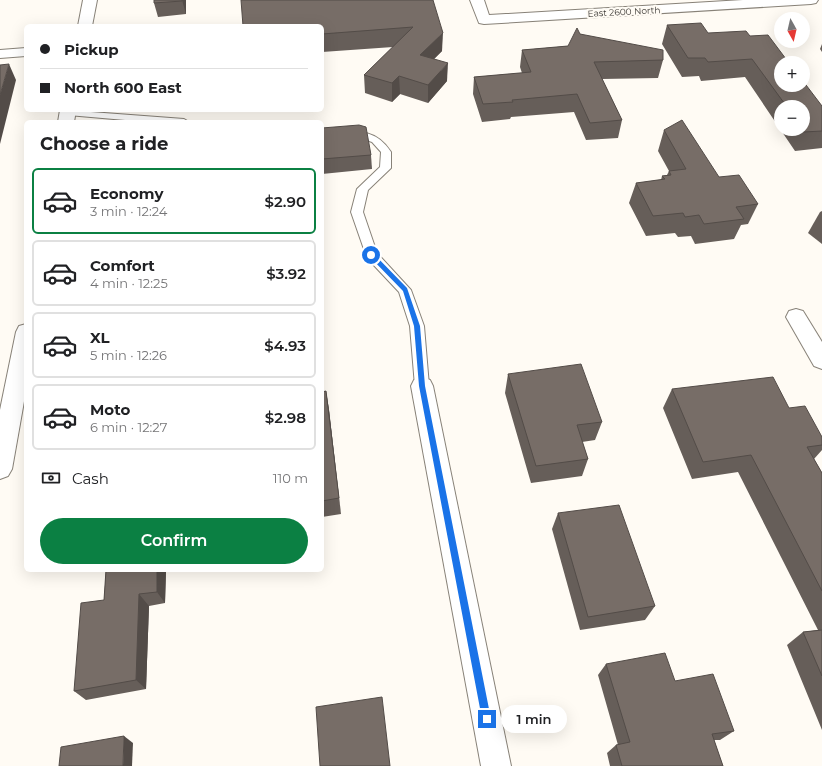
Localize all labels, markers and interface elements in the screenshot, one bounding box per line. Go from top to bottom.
street label: East 2600 North [587,4,661,19]
north arrow [774,12,810,48]
map controls [774,12,810,136]
text: Pickup [64,40,119,59]
button: + [774,56,810,92]
text: North 600 East [64,78,182,97]
button: − [774,100,810,136]
text: Choose a ride [40,133,168,155]
icon: car [42,183,78,219]
text: Economy [90,184,163,203]
text: $2.90 [265,192,306,211]
text: 3 min · 12:24 [90,203,167,219]
route start [362,246,380,264]
icon: car [42,255,78,291]
text: Comfort [90,256,155,275]
text: $3.92 [266,264,306,283]
text: 4 min · 12:25 [90,275,168,291]
icon: car [42,327,78,363]
text: XL [90,328,109,347]
text: $4.93 [264,336,306,355]
text: 5 min · 12:26 [90,347,167,363]
icon: car [42,399,78,435]
text: Moto [90,400,130,419]
text: $2.98 [265,408,306,427]
text: 6 min · 12:27 [90,419,167,435]
icon: cash [40,467,62,489]
text: Cash [72,469,109,488]
text: 110 m [273,470,308,486]
button: Confirm [40,518,308,564]
callout: 1 min [501,705,567,733]
route end [478,710,496,728]
text: 1 min [517,711,551,727]

